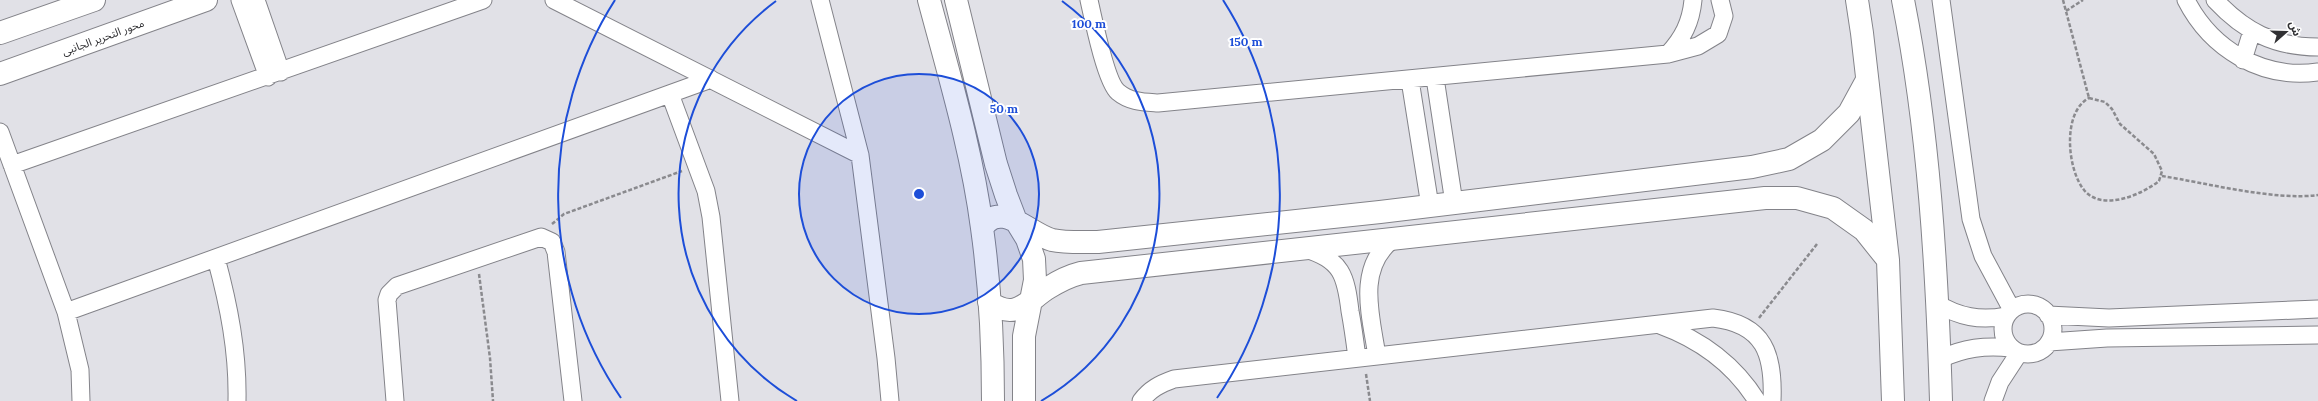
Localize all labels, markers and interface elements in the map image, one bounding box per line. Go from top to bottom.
north arrow [2266,12,2306,52]
street label: محور التحرير الجانبى [60,16,146,58]
text: 100 m [1072,16,1106,31]
text: ش [2286,19,2305,38]
text: 150 m [1229,34,1263,49]
text: 50 m [990,101,1018,116]
centre of rings [912,187,926,201]

